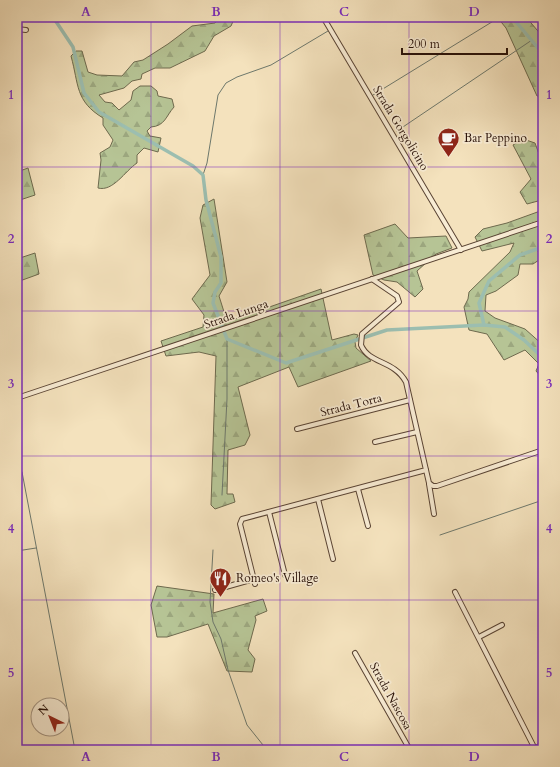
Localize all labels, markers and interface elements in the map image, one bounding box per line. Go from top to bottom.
text: A [81,3,91,21]
text: B [211,3,221,21]
text: C [339,3,349,21]
text: D [468,3,480,21]
scale bar [402,30,507,56]
text: 200 m [408,36,441,52]
street label: Strada Gorgolicino [369,83,433,174]
text: 1 [8,86,14,104]
text: 1 [546,86,552,104]
cafe icon: Bar Peppino [435,125,461,158]
place label: Bar Peppino [464,130,527,146]
text: 2 [8,230,15,248]
text: 2 [546,230,553,248]
street label: Strada Lunga [202,295,271,332]
text: 3 [8,375,15,393]
text: 3 [546,375,553,393]
street label: Strada Torta [319,389,384,420]
text: 4 [8,520,15,538]
text: 4 [546,520,553,538]
restaurant icon: Romeo's Village [208,565,234,598]
place label: Romeo's Village [236,570,319,586]
street label: Strada Nascosa [366,659,417,733]
text: 5 [8,664,14,682]
text: 5 [546,664,552,682]
north arrow [30,697,70,737]
text: N [35,701,52,719]
text: A [81,748,91,766]
text: B [211,748,221,766]
text: C [339,748,349,766]
text: D [468,748,480,766]

